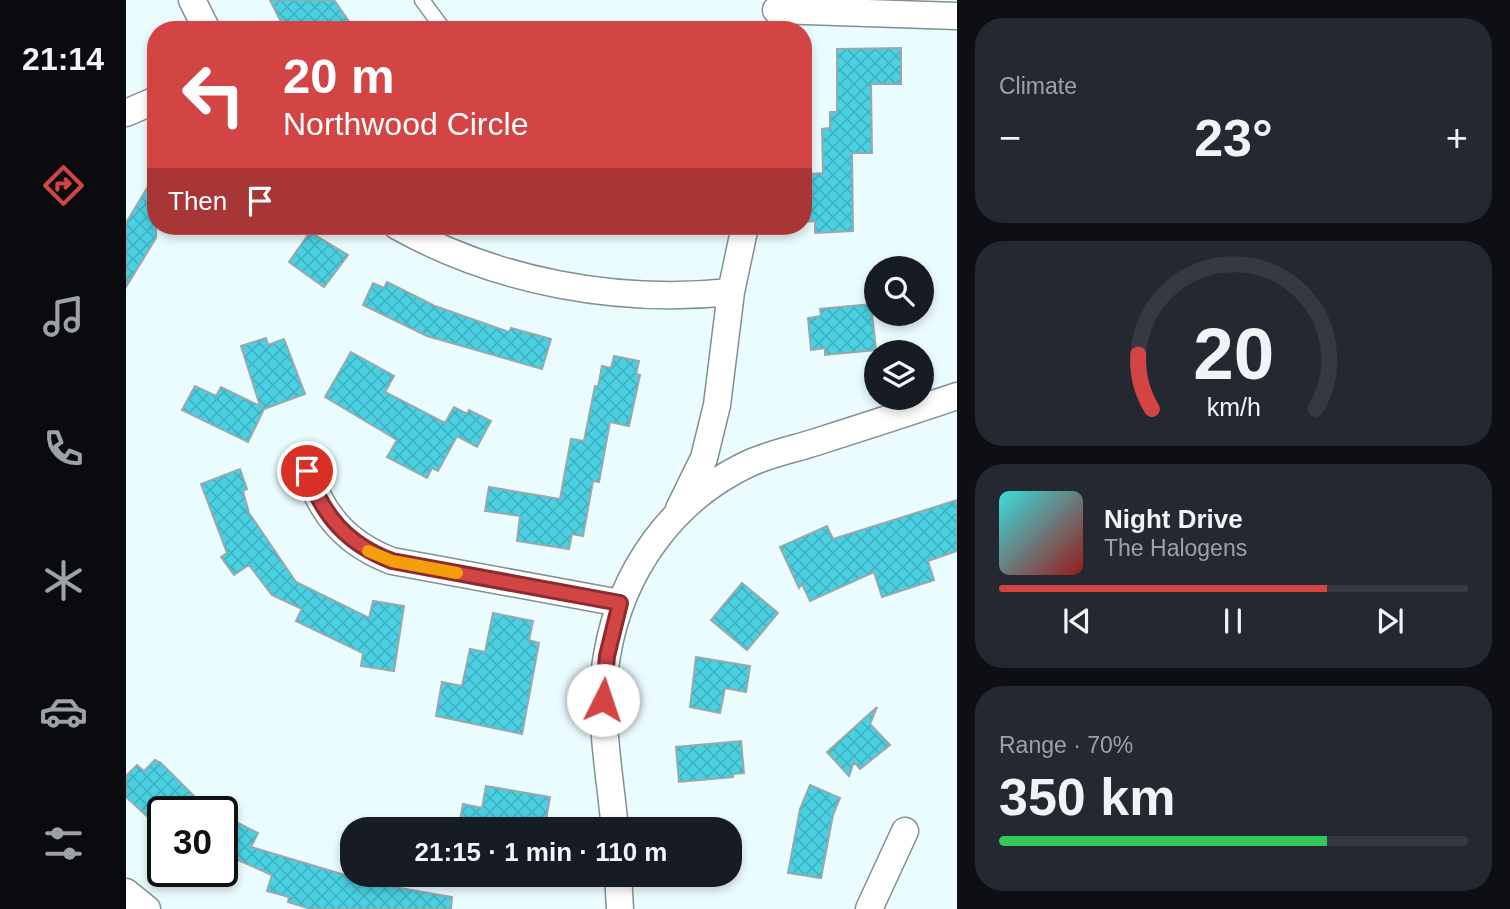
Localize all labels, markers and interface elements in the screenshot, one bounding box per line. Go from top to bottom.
text: 21:14 [22,41,104,77]
icon: left [168,49,259,140]
text: 20 m [283,49,395,103]
text: Climate [999,73,1077,99]
text: Northwood Circle [283,106,528,142]
text: 23° [1194,109,1273,167]
text: − [999,117,1021,159]
text: + [1446,117,1468,159]
icon: directions [39,161,88,210]
icon: arrive [241,182,279,220]
text: Then [168,186,227,216]
map controls [864,256,934,410]
button: search [864,256,934,326]
icon: music [39,292,88,341]
text: 20 [1193,314,1274,395]
button: layers [864,340,934,410]
text: km/h [1206,393,1261,421]
icon: phone [39,424,88,473]
pin [277,441,337,501]
icon: arrive [288,452,326,490]
text: Night Drive [1104,504,1243,534]
text: The Halogens [1104,535,1247,561]
icon: climate [39,556,88,605]
icon: previous [1058,602,1096,640]
icon: pause [1214,602,1252,640]
icon: next [1371,602,1409,640]
position arrow [566,663,640,737]
icon: car [39,687,88,736]
text: Range · 70% [999,732,1133,758]
text: 350 km [999,768,1175,826]
speed limit sign: 30 [147,796,238,887]
icon: filters [39,819,88,868]
text: 21:15 · 1 min · 110 m [415,837,667,867]

